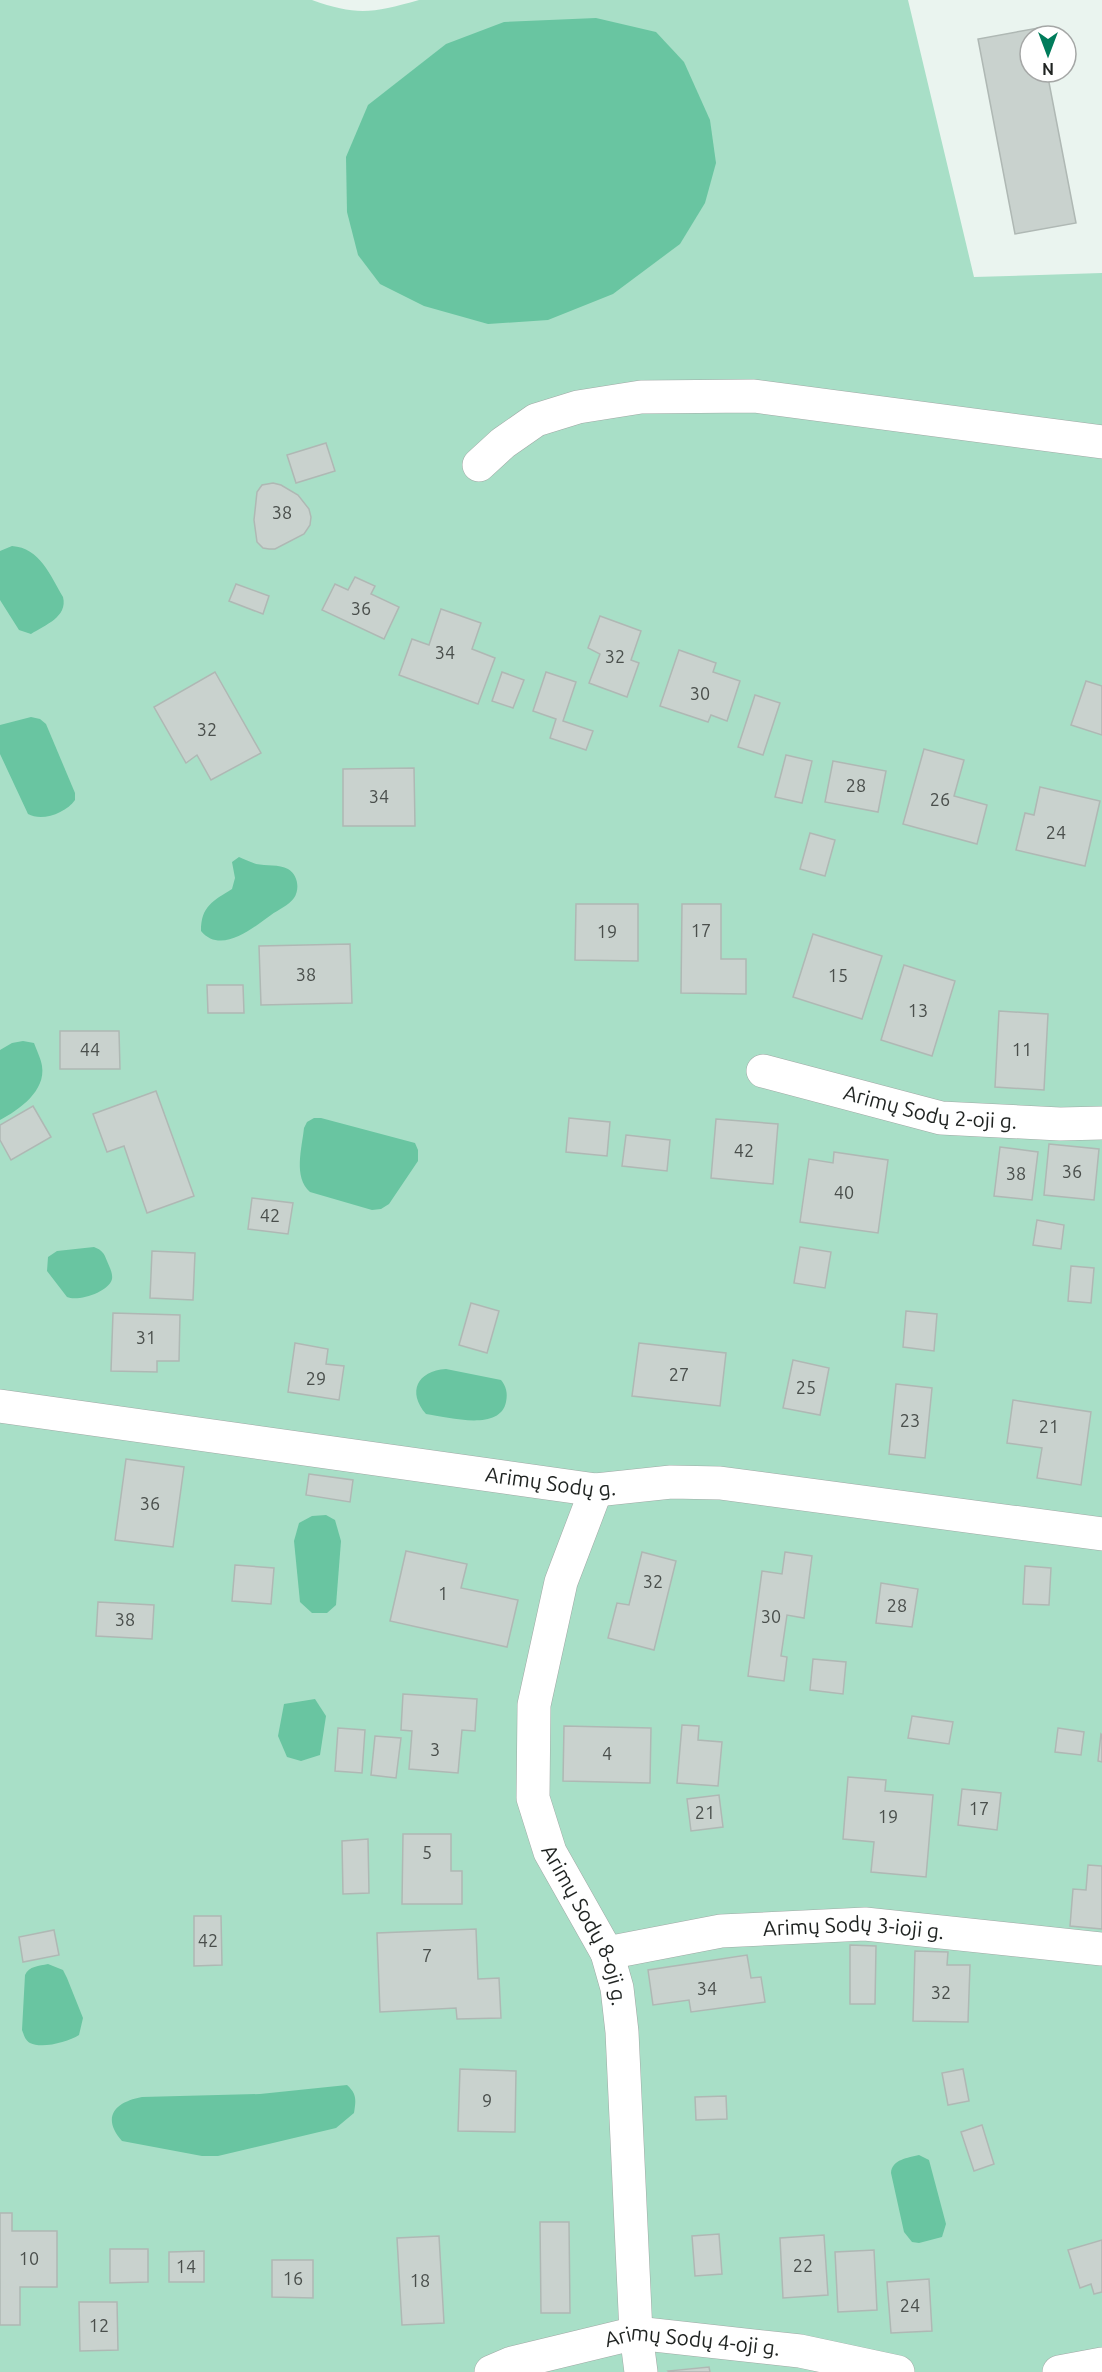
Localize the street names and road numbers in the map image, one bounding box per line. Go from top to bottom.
street label: Arimų Sodų 2-oji g. [841,1080,1018,1133]
street label: Arimų Sodų g. [484,1462,617,1501]
street label: Arimų Sodų 8-oji g. [537,1840,632,2007]
street label: Arimų Sodų 3-ioji g. [762,1911,946,1943]
street label: Arimų Sodų 4-oji g. [602,2320,781,2360]

